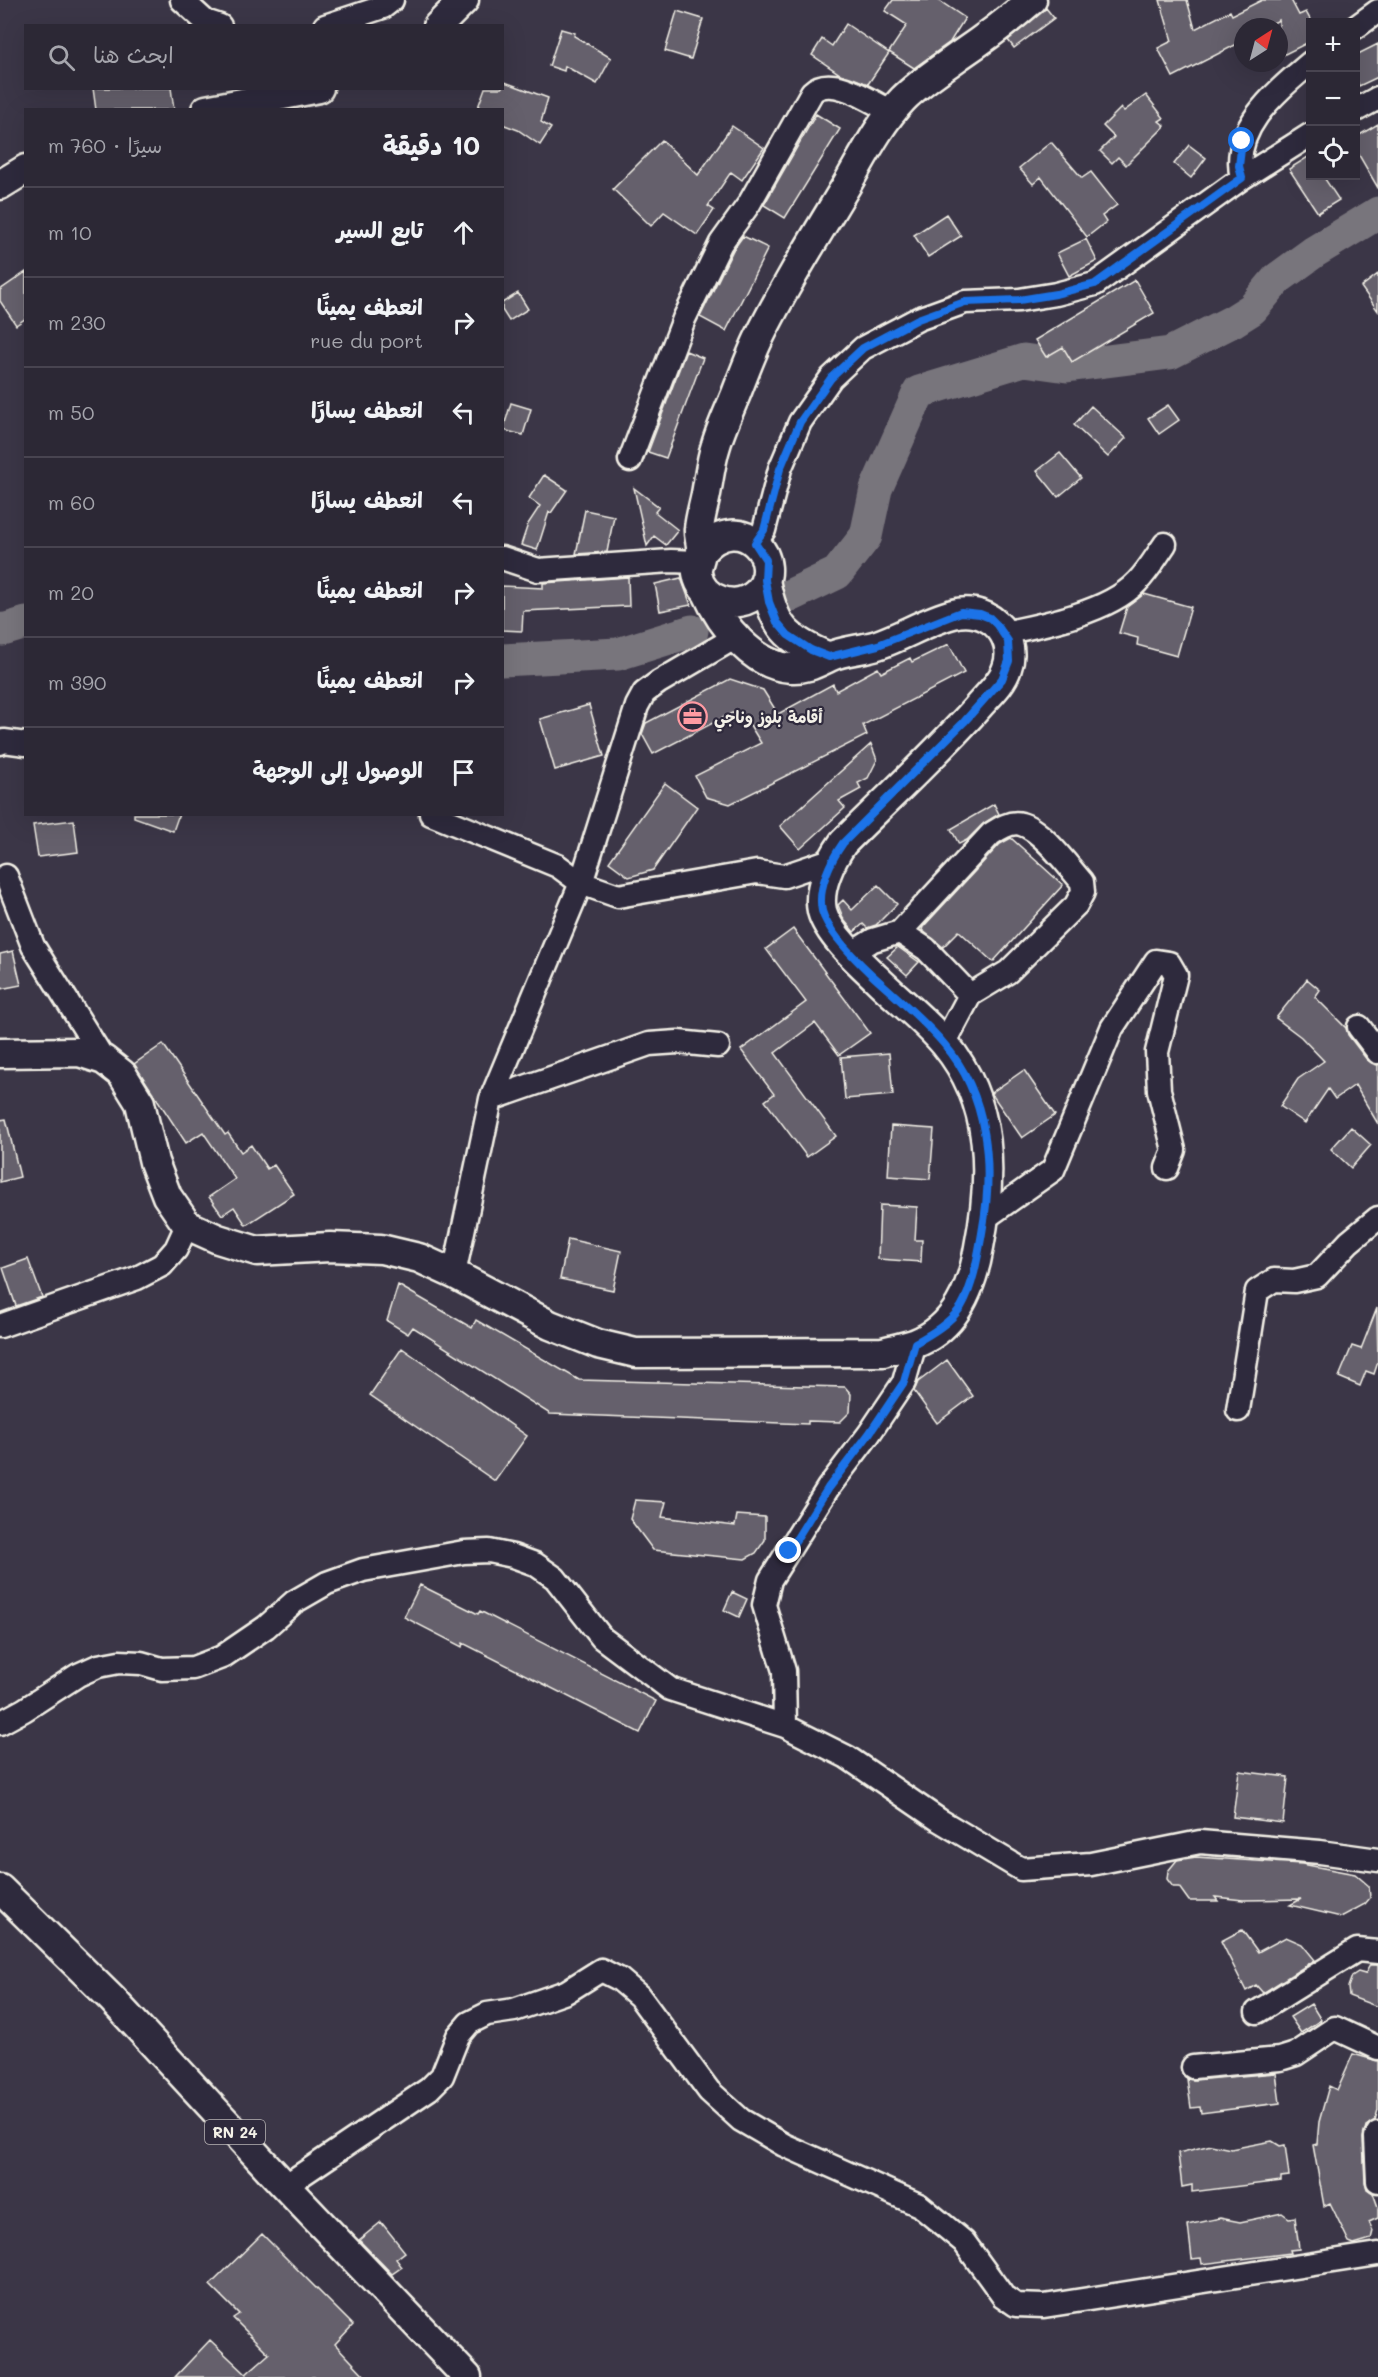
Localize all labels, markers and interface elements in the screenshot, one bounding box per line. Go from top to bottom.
north arrow [1234,18,1288,72]
map controls [1306,18,1360,180]
button: + [1306,18,1360,72]
search box [24,24,504,90]
text: ابحث هنا [93,40,174,69]
icon: search [45,41,78,74]
button: − [1306,72,1360,126]
button: locate [1306,126,1360,180]
route start [1228,127,1254,153]
text: 10 دقيقة [382,128,480,162]
text: سيرًا · 760 m [48,132,162,158]
text: تابع السير [337,215,423,244]
icon: ahead [447,216,480,249]
text: 10 m [48,219,92,245]
text: انعطف يمينًا [317,292,423,321]
icon: right [447,306,480,339]
text: 230 m [48,309,106,335]
text: rue du port [310,327,423,353]
text: انعطف يسارًا [311,395,423,424]
icon: left [447,396,480,429]
text: 50 m [48,399,94,425]
text: انعطف يسارًا [311,485,423,514]
icon: left [447,486,480,519]
text: 60 m [48,489,95,515]
text: انعطف يمينًا [317,575,423,604]
icon: right [447,576,480,609]
text: 20 m [48,579,94,605]
text: انعطف يمينًا [317,665,423,694]
icon: right [447,666,480,699]
text: 390 m [48,669,106,695]
office icon: أقامة بلوز وناجي [677,700,709,732]
place label: أقامة بلوز وناجي [714,706,823,732]
text: الوصول إلى الوجهة [252,755,423,784]
icon: arrive [447,756,480,789]
route end [775,1537,801,1563]
road number: RN 24 [205,2120,265,2144]

